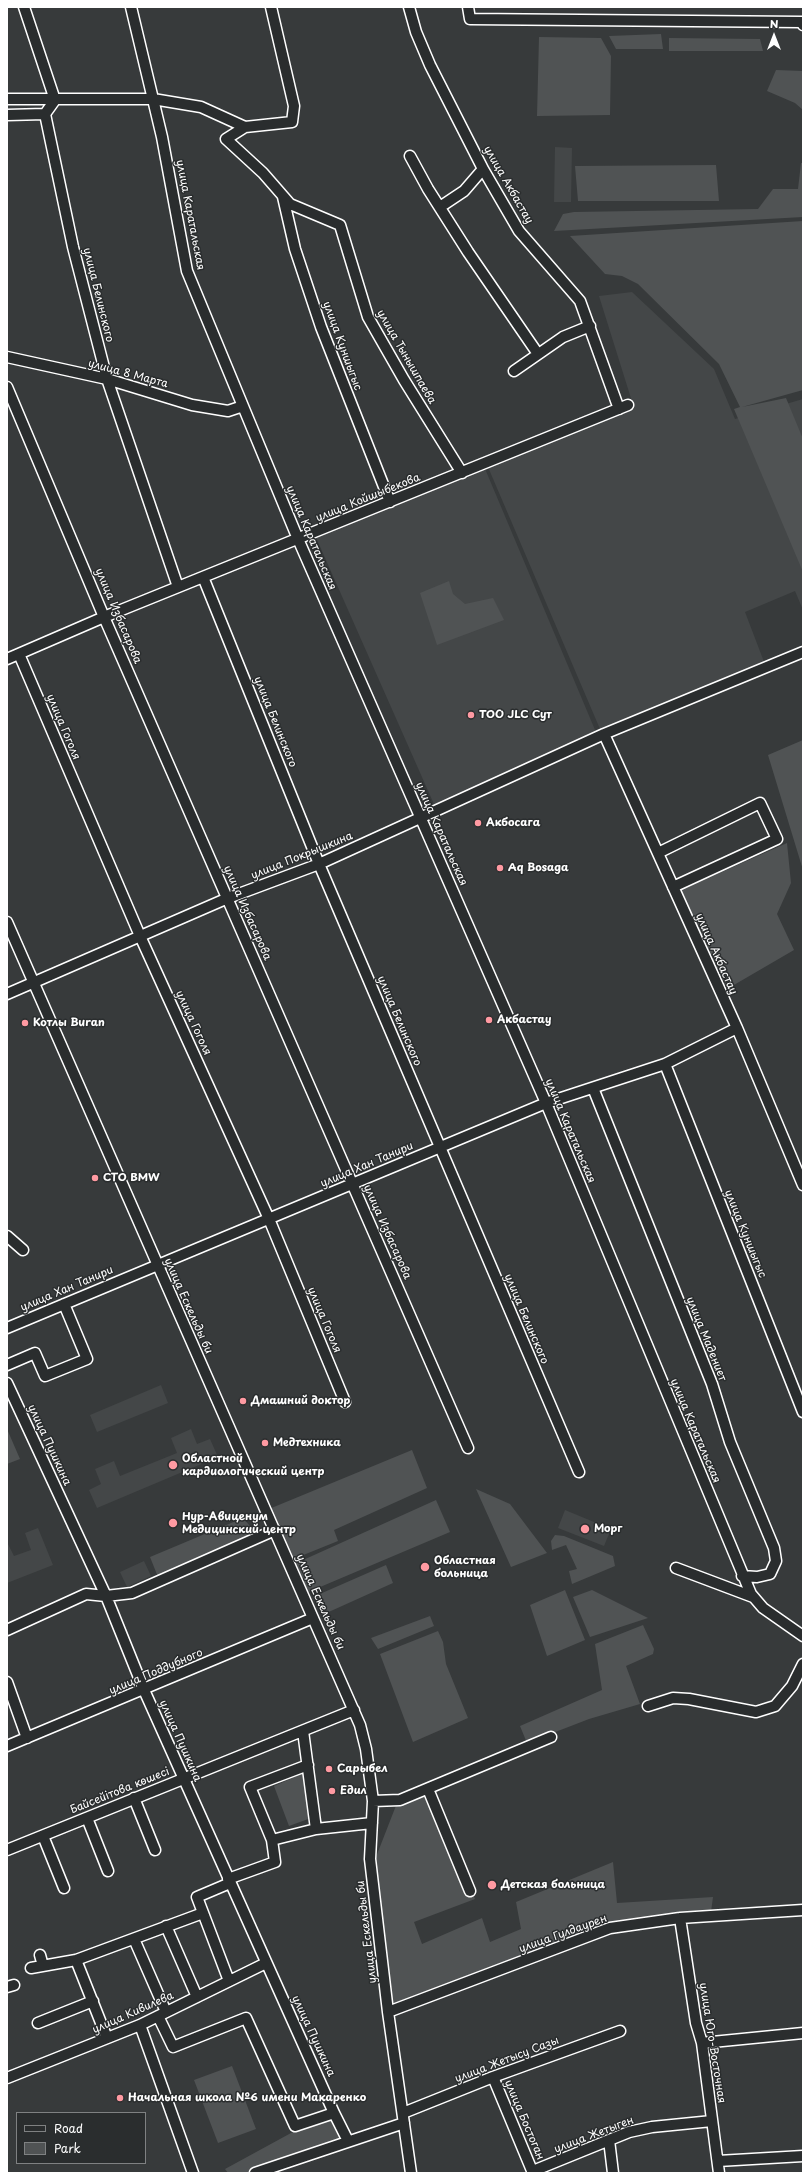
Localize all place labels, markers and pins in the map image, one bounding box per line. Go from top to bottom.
place label: ТОО JLC Сут [479,708,552,722]
marker: ТОО JLC Сут [466,710,476,720]
place label: Акбосага [486,816,540,830]
marker: Акбосага [473,818,483,828]
place label: Aq Bosaga [508,861,569,875]
marker: Aq Bosaga [495,863,505,873]
place label: Акбастау [497,1013,551,1027]
marker: Акбастау [484,1015,494,1025]
place label: Котлы Buran [33,1016,105,1030]
marker: Котлы Buran [20,1018,30,1028]
place label: СТО BMW [103,1171,160,1185]
marker: СТО BMW [90,1173,100,1183]
place label: Дмашний доктор [251,1394,350,1408]
marker: Дмашний доктор [238,1396,248,1406]
place label: Медтехника [273,1436,341,1450]
marker: Медтехника [260,1438,270,1448]
place label: Областной кардиологический центр [182,1452,324,1478]
marker: Областной кардиологический центр [167,1459,179,1471]
place label: Нур-Авиценум Медицинский центр [182,1510,296,1536]
marker: Нур-Авиценум Медицинский центр [167,1517,179,1529]
place label: Морг [594,1522,622,1536]
marker: Морг [579,1523,591,1535]
place label: Областная больница [434,1554,496,1580]
marker: Областная больница [419,1561,431,1573]
place label: Сарыбел [337,1762,388,1776]
marker: Сарыбел [324,1764,334,1774]
place label: Едил [340,1784,367,1798]
marker: Едил [327,1786,337,1796]
place label: Детская больница [501,1878,605,1892]
marker: Детская больница [486,1879,498,1891]
place label: Начальная школа №6 имени Макаренко [128,2091,366,2105]
marker: Начальная школа №6 имени Макаренко [115,2093,125,2103]

